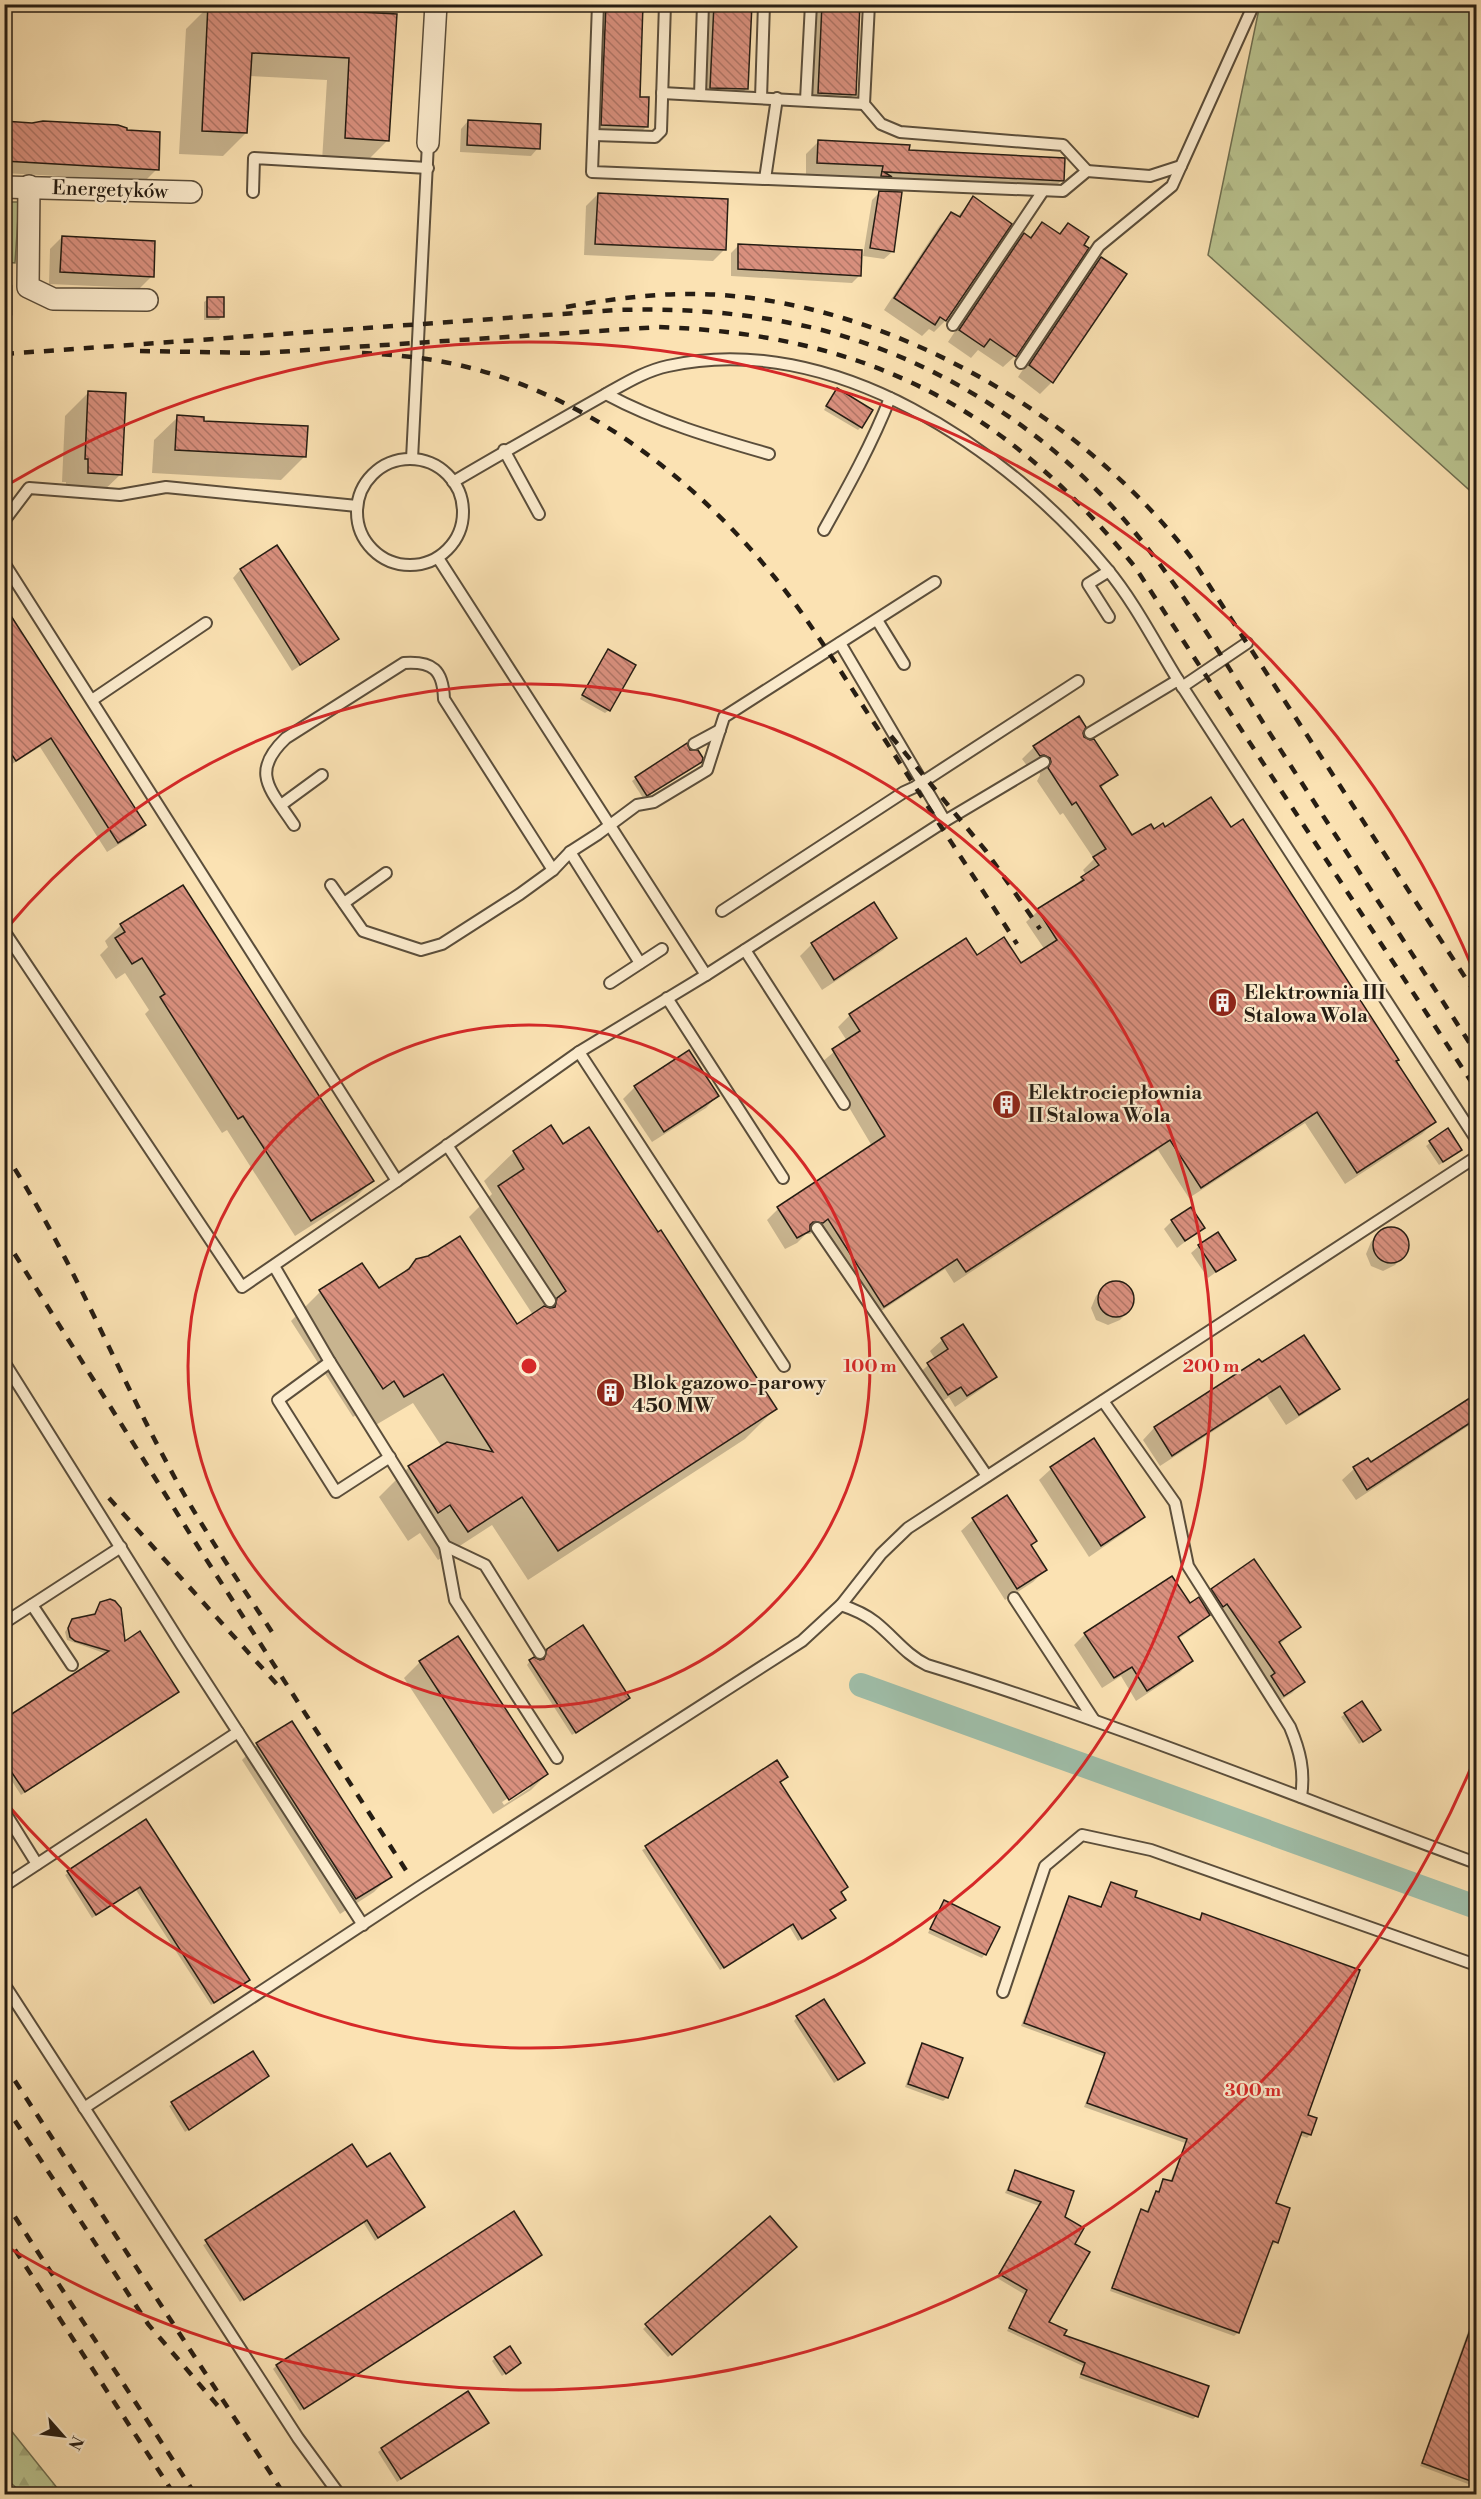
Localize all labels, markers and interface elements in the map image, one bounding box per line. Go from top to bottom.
street label: Energetyków [51,176,170,205]
place label: Elektrownia III Stalowa Wola [1244,981,1386,1029]
building icon: Elektrownia III Stalowa Wola [1207,987,1239,1019]
place label: Elektrociepłownia II Stalowa Wola [1028,1081,1202,1129]
building icon: Elektrociepłownia II Stalowa Wola [991,1088,1023,1120]
text: 100 m [843,1355,897,1378]
text: 200 m [1183,1355,1240,1378]
centre of rings [519,1356,539,1376]
place label: Blok gazowo-parowy 450 MW [632,1371,827,1419]
building icon: Blok gazowo-parowy 450 MW [595,1377,627,1409]
text: 300 m [1225,2079,1282,2102]
north arrow [33,2406,93,2466]
text: N [63,2432,87,2453]

